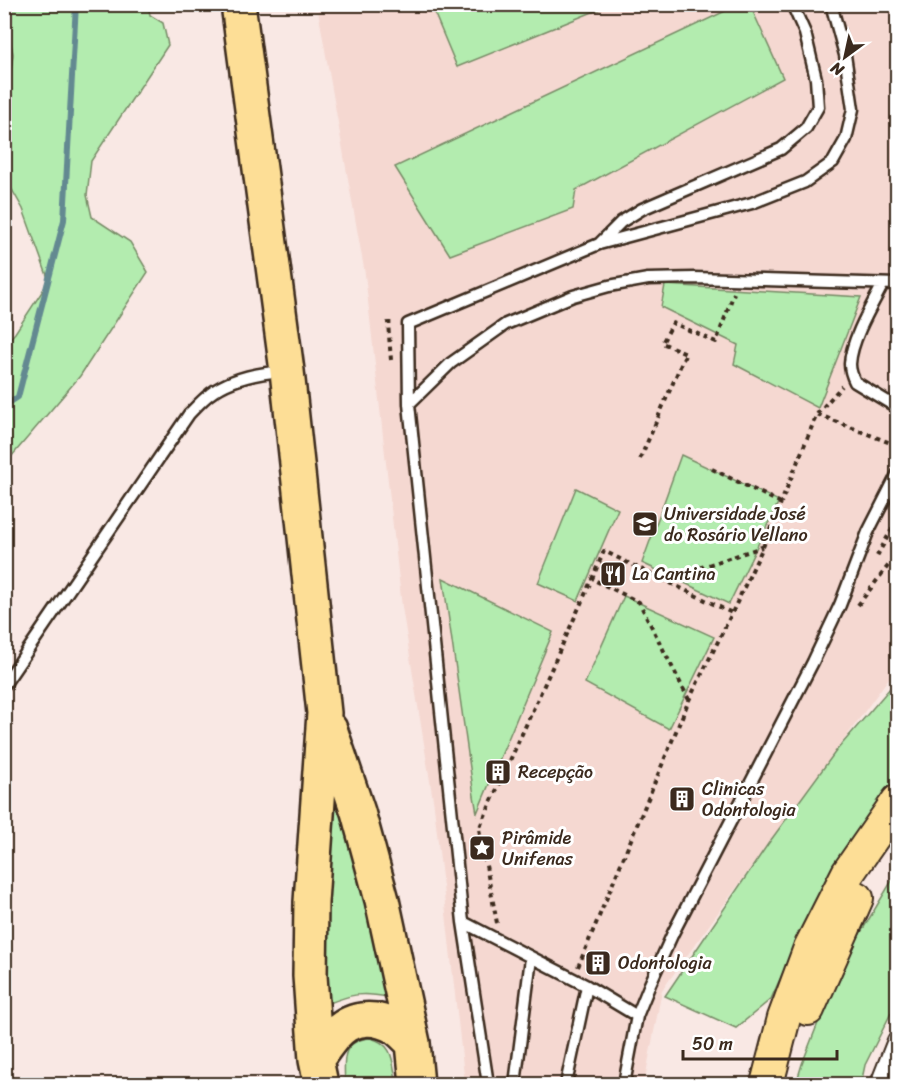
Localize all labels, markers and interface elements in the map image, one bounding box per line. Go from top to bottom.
north arrow [815,27,875,87]
text: N [824,53,850,85]
place label: Universidade José do Rosário Vellano [664,498,808,551]
school or university icon: Universidade José do Rosário Vellano [630,509,660,539]
place label: La Cantina [632,558,716,590]
restaurant icon: La Cantina [598,559,628,589]
place label: Recepção [518,756,593,788]
building icon: Recepção [483,757,513,787]
place label: Clinicas Odontologia [702,773,796,826]
building icon: Clinicas Odontologia [667,784,697,814]
place label: Pirâmide Unifenas [502,822,573,875]
place icon: Pirâmide Unifenas [467,833,497,863]
place label: Odontologia [618,947,712,979]
building icon: Odontologia [583,948,613,978]
scale bar [683,1023,838,1061]
text: 50 m [692,1028,733,1060]

